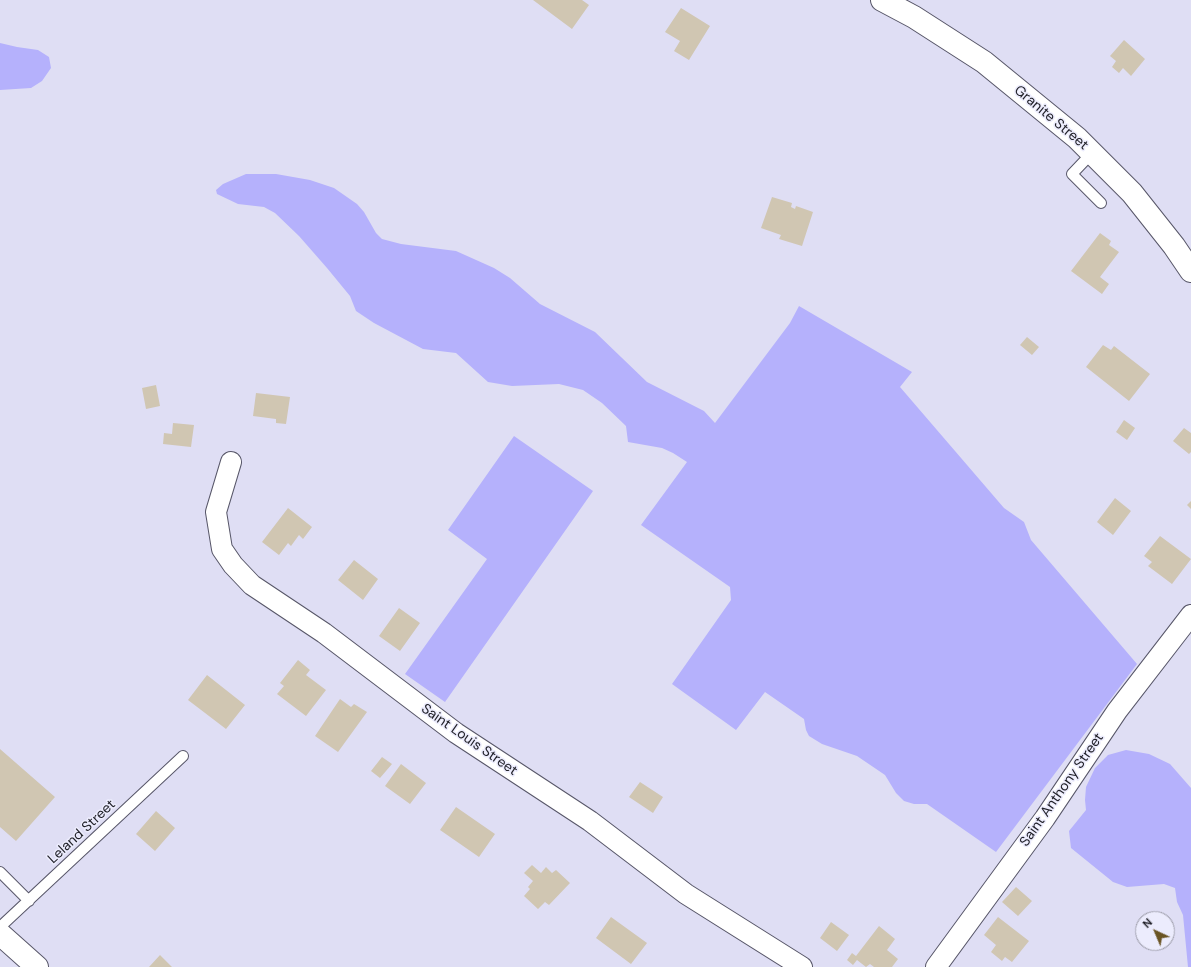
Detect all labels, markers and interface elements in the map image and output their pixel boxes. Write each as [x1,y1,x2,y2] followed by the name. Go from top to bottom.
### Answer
[1011,82,1091,154] street label: Granite Street
[418,701,520,779] street label: Saint Louis Street
[1017,730,1107,850] street label: Saint Anthony Street
[45,797,119,867] street label: Leland Street
[1135,911,1175,951] north arrow
[1140,915,1155,931] text: N

